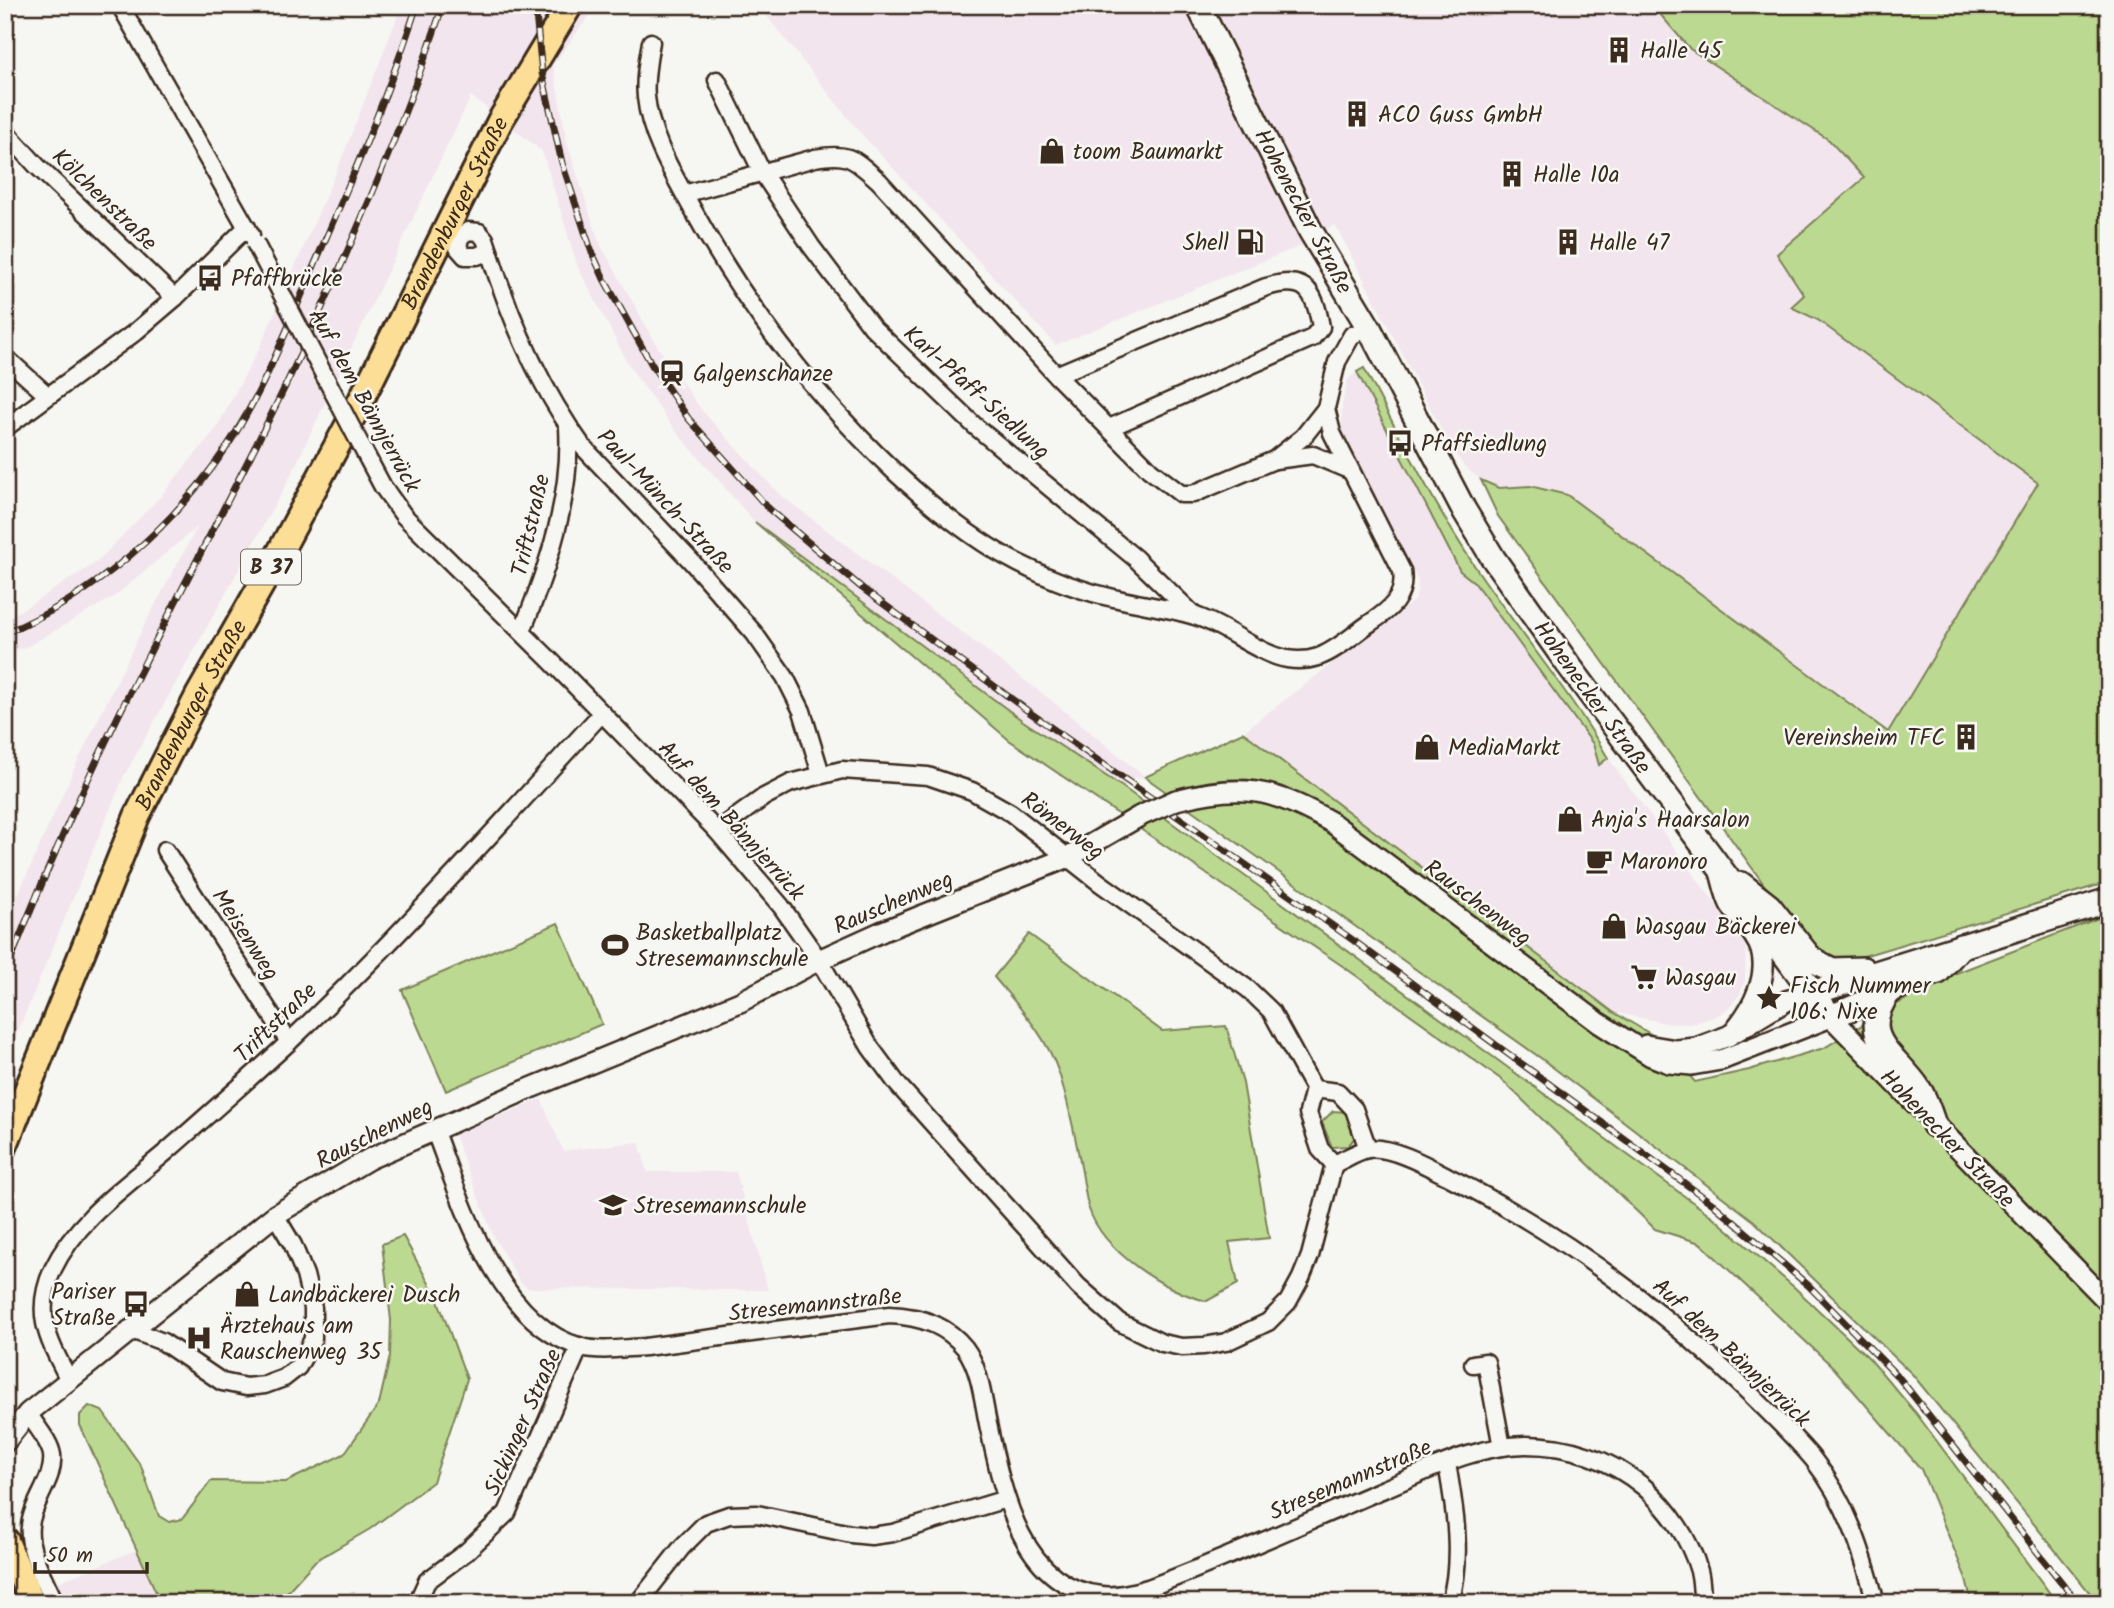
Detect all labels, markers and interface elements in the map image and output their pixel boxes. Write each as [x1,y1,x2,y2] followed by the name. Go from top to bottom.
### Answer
[1640,34,1724,70] place label: Halle 45
[1604,35,1634,65] building icon: Halle 45
[1378,98,1543,134] place label: ACO Guss GmbH
[1342,99,1372,129] building icon: ACO Guss GmbH
[393,111,519,317] street label: Brandenburger Straße
[1243,123,1361,301] street label: Hohenecker Straße
[1073,135,1224,171] place label: toom Baumarkt
[1037,136,1067,166] shop icon: toom Baumarkt
[42,140,165,261] street label: Kölchenstraße
[1533,158,1620,194] place label: Halle 10a
[1497,159,1527,189] building icon: Halle 10a
[1183,226,1229,262] place label: Shell
[1589,226,1671,262] place label: Halle 47
[1235,227,1265,257] fuel station icon: Shell
[1553,227,1583,257] building icon: Halle 47
[231,262,342,298] place label: Pfaffbrücke
[195,263,225,293] bus stop icon: Pfaffbrücke
[298,302,429,500] street label: Auf dem Bännjerrück
[894,317,1057,470] street label: Karl-Pfaff-Siedlung
[693,357,833,393] place label: Galgenschanze
[657,358,687,388] station icon: Galgenschanze
[587,421,742,584] street label: Paul-Münch-Straße
[1421,427,1547,463] place label: Pfaffsiedlung
[1385,428,1415,458] bus stop icon: Pfaffsiedlung
[503,471,561,580] street label: Triftstraße
[241,550,301,584] road number: B 37
[127,614,258,817] street label: Brandenburger Straße
[1523,614,1660,783] street label: Hohenecker Straße
[1783,721,1945,757] place label: Vereinsheim TFC
[1951,722,1981,752] building icon: Vereinsheim TFC
[1448,731,1562,767] place label: MediaMarkt
[1412,732,1442,762] shop icon: MediaMarkt
[648,733,813,910] street label: Auf dem Bännjerrück
[1012,783,1111,870] street label: Römerweg
[1591,803,1750,839] place label: Anja's Haarsalon
[1555,804,1585,834] shop icon: Anja's Haarsalon
[1620,845,1708,881] place label: Maronoro
[1584,846,1614,876] cafe icon: Maronoro
[1415,851,1538,956] street label: Rauschenweg
[828,862,959,945] street label: Rauschenweg
[201,882,288,988] street label: Meisenweg
[1635,910,1797,946] place label: Wasgau Bäckerei
[1599,911,1629,941] shop icon: Wasgau Bäckerei
[636,916,808,978] place label: Basketballplatz Stresemannschule
[600,930,630,960] sports icon: Basketballplatz Stresemannschule
[1665,961,1736,997] place label: Wasgau
[1629,962,1659,992] supermarket icon: Wasgau
[1790,969,1932,1031] place label: Fisch Nummer 106: Nixe
[227,974,326,1072] street label: Triftstraße
[1754,983,1784,1013] place icon: Fisch Nummer 106: Nixe
[1870,1061,2023,1218] street label: Hohenecker Straße
[310,1090,440,1180] street label: Rauschenweg
[634,1189,806,1225] place label: Stresemannschule
[598,1190,628,1220] school or university icon: Stresemannschule
[1643,1270,1818,1437] street label: Auf dem Bännjerrück
[51,1275,116,1337] place label: Pariser Straße
[268,1278,460,1314] place label: Landbäckerei Dusch
[232,1279,262,1309] shop icon: Landbäckerei Dusch
[727,1279,903,1333] street label: Stresemannstraße
[121,1289,151,1319] bus stop icon: Pariser Straße
[220,1309,383,1371] place label: Ärztehaus am Rauschenweg 35
[184,1323,214,1353] hospital icon: Ärztehaus am Rauschenweg 35
[475,1343,572,1502] street label: Sickinger Straße
[1264,1430,1438,1531] street label: Stresemannstraße
[35,1531,147,1575] scale bar
[46,1540,93,1573] text: 50 m

